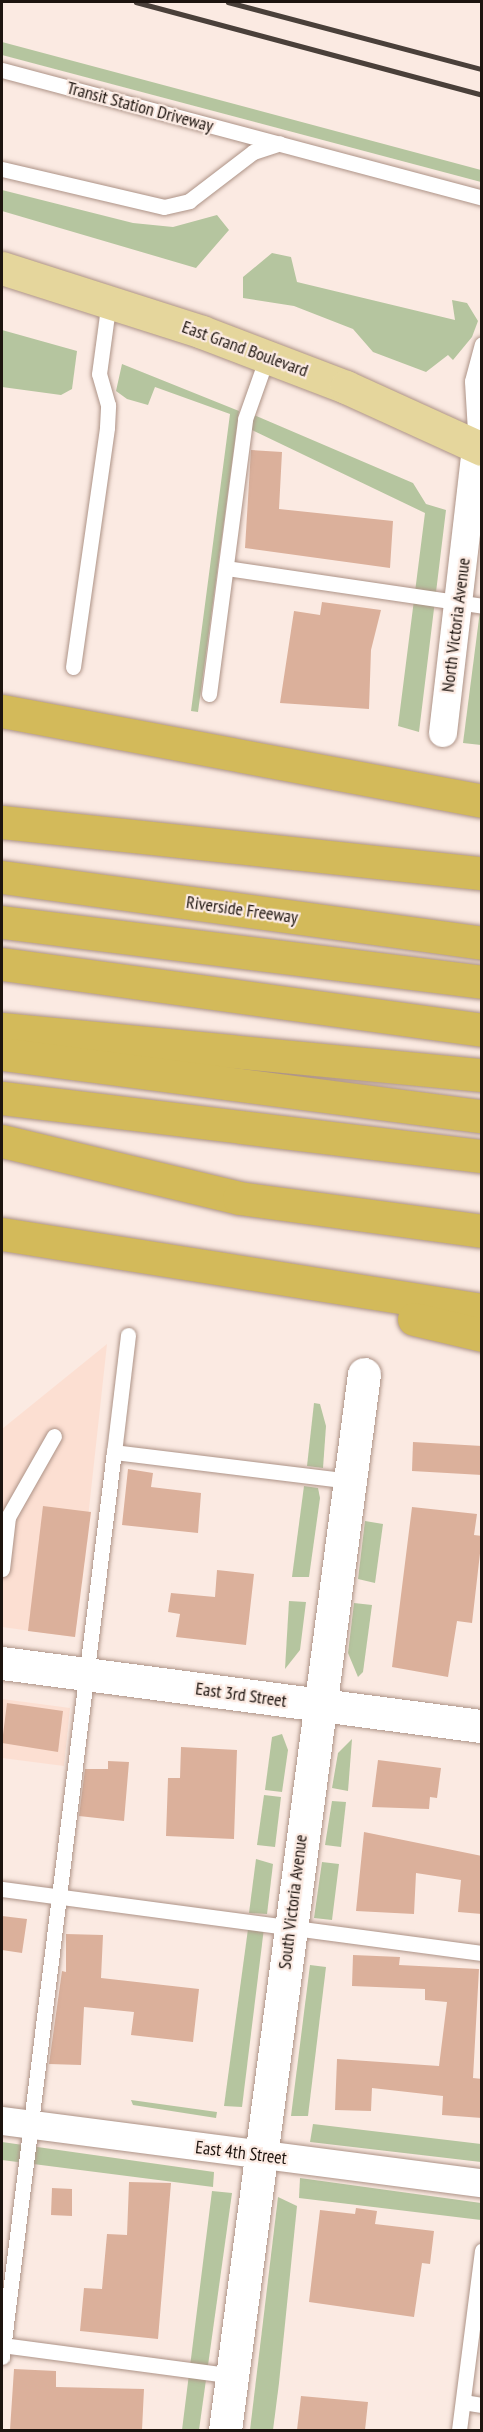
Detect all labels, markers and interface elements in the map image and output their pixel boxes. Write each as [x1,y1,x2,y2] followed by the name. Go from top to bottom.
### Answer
[64,77,216,137] street label: Transit Station Driveway
[179,316,311,382] street label: East Grand Boulevard
[437,556,475,694] street label: North Victoria Avenue
[185,891,299,929] street label: Riverside Freeway
[194,1678,288,1712] street label: East 3rd Street
[274,1833,312,1971] street label: South Victoria Avenue
[194,2137,288,2169] street label: East 4th Street

